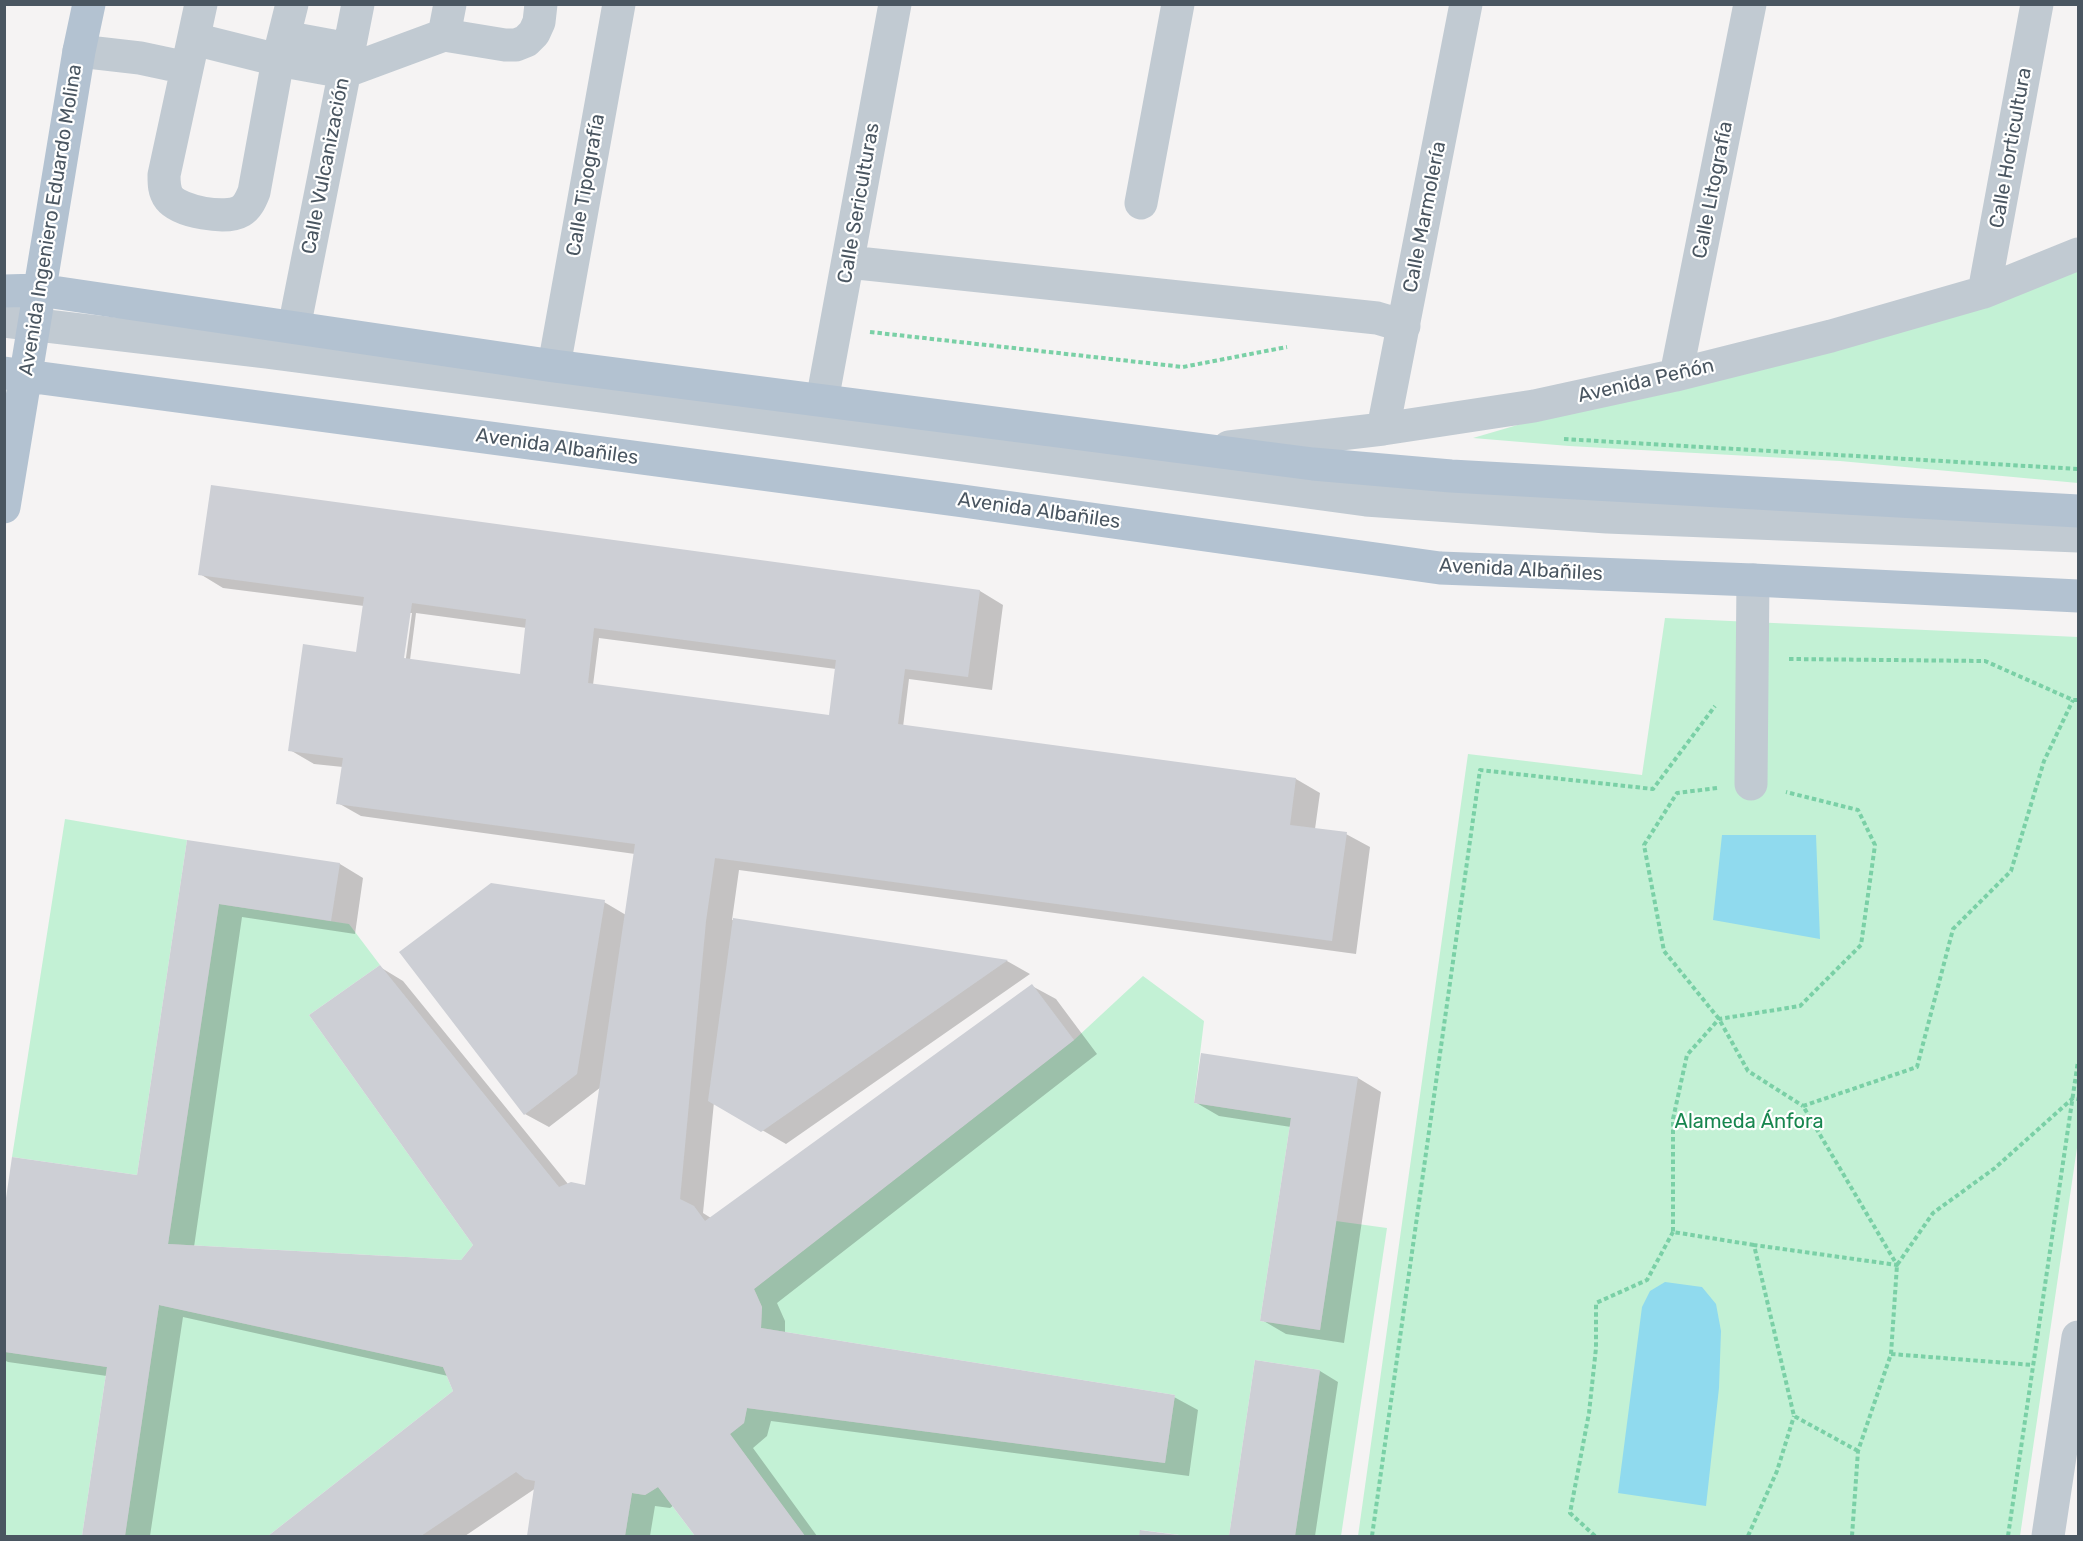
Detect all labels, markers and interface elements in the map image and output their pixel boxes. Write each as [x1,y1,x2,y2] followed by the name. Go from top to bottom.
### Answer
[15,63,87,377] street label: Avenida Ingeniero Eduardo Molina
[1985,66,2037,230] street label: Calle Horticultura
[297,76,355,256] street label: Calle Vulcanización
[562,112,610,258] street label: Calle Tipografía
[1688,119,1738,261] street label: Calle Litografía
[833,121,885,285] street label: Calle Sericulturas
[1399,139,1451,295] street label: Calle Marmolería
[1576,354,1716,408] street label: Avenida Peñón
[474,424,640,470] street label: Avenida Albañiles
[956,488,1122,534] street label: Avenida Albañiles
[1439,554,1603,586] street label: Avenida Albañiles
[1675,1110,1823,1134] park label: Alameda Ánfora

